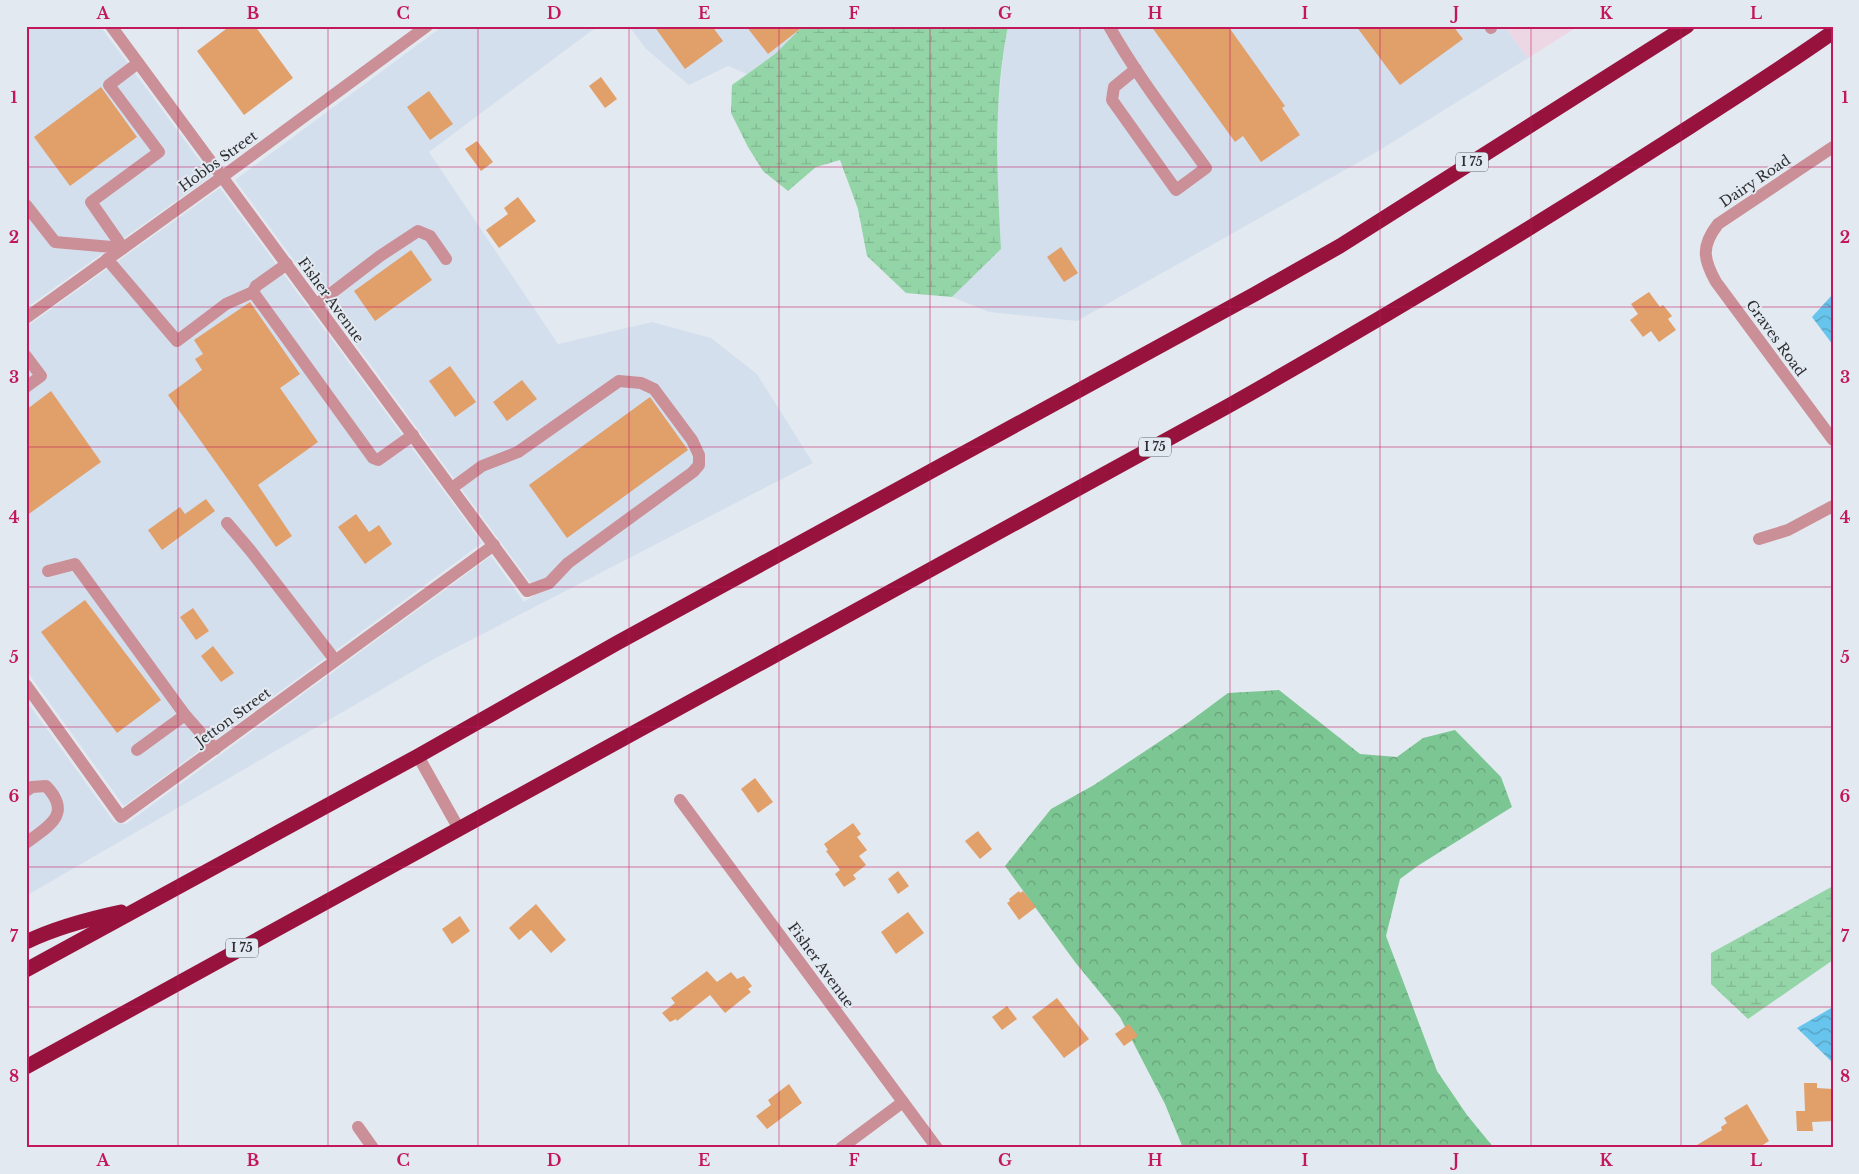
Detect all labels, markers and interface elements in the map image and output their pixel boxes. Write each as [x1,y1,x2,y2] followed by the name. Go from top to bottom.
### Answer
[96,3,111,23] text: A
[247,3,260,23] text: B
[396,3,410,23] text: C
[547,3,561,23] text: D
[698,3,710,23] text: E
[848,3,860,23] text: F
[998,3,1012,23] text: G
[1147,3,1163,23] text: H
[1302,3,1309,23] text: I
[1450,3,1459,23] text: J
[1599,3,1613,23] text: K
[1750,3,1762,23] text: L
[11,87,18,107] text: 1
[1842,87,1849,107] text: 1
[175,126,261,195] street label: Hobbs Street
[1716,151,1794,211] street label: Dairy Road
[1456,152,1488,172] road number: I 75
[9,227,19,247] text: 2
[1840,227,1850,247] text: 2
[294,254,368,346] street label: Fisher Avenue
[1742,296,1810,380] street label: Graves Road
[9,367,19,387] text: 3
[1840,367,1850,387] text: 3
[1139,438,1171,457] road number: I 75
[9,507,19,527] text: 4
[1840,507,1850,527] text: 4
[9,647,19,667] text: 5
[1840,647,1850,667] text: 5
[190,683,275,752] street label: Jetton Street
[9,786,20,806] text: 6
[1840,786,1851,806] text: 6
[784,919,858,1011] street label: Fisher Avenue
[10,926,19,946] text: 7
[1841,926,1850,946] text: 7
[226,938,258,958] road number: I 75
[9,1066,19,1086] text: 8
[1840,1066,1850,1086] text: 8
[96,1150,111,1170] text: A
[247,1150,260,1170] text: B
[396,1150,410,1170] text: C
[547,1150,561,1170] text: D
[698,1150,710,1170] text: E
[848,1150,860,1170] text: F
[998,1150,1012,1170] text: G
[1147,1150,1163,1170] text: H
[1302,1150,1309,1170] text: I
[1450,1150,1459,1170] text: J
[1599,1150,1613,1170] text: K
[1750,1150,1762,1170] text: L

